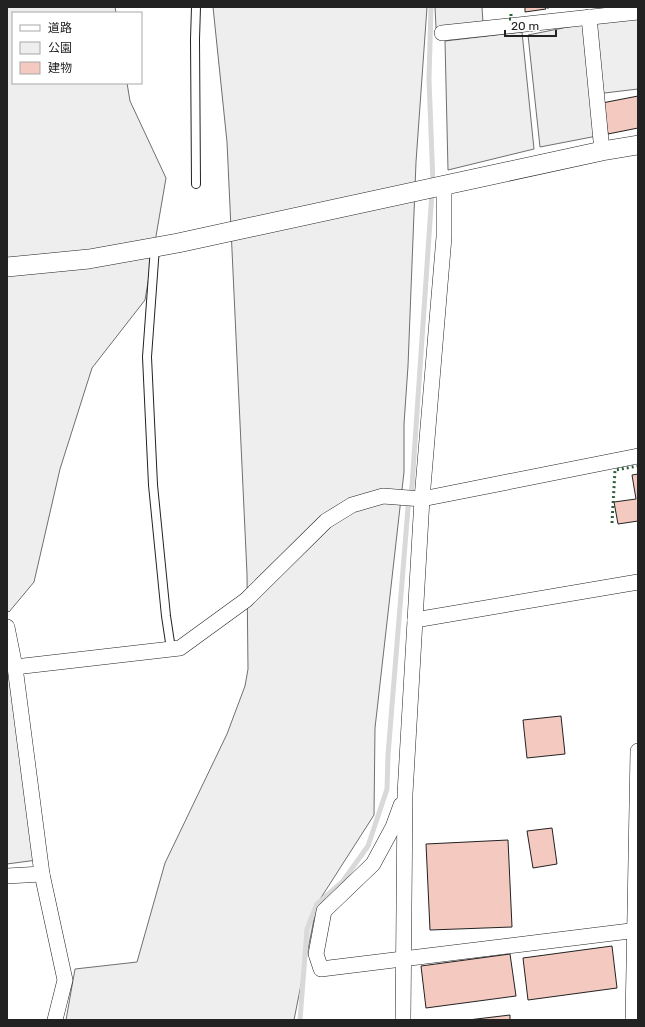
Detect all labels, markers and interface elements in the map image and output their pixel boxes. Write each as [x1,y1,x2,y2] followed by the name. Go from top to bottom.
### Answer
[12,12,142,84] legend
[505,12,556,38] scale bar
[511,19,539,33] text: 20 m
[48,21,72,35] text: 道路
[48,41,72,55] text: 公園
[48,61,72,75] text: 建物

